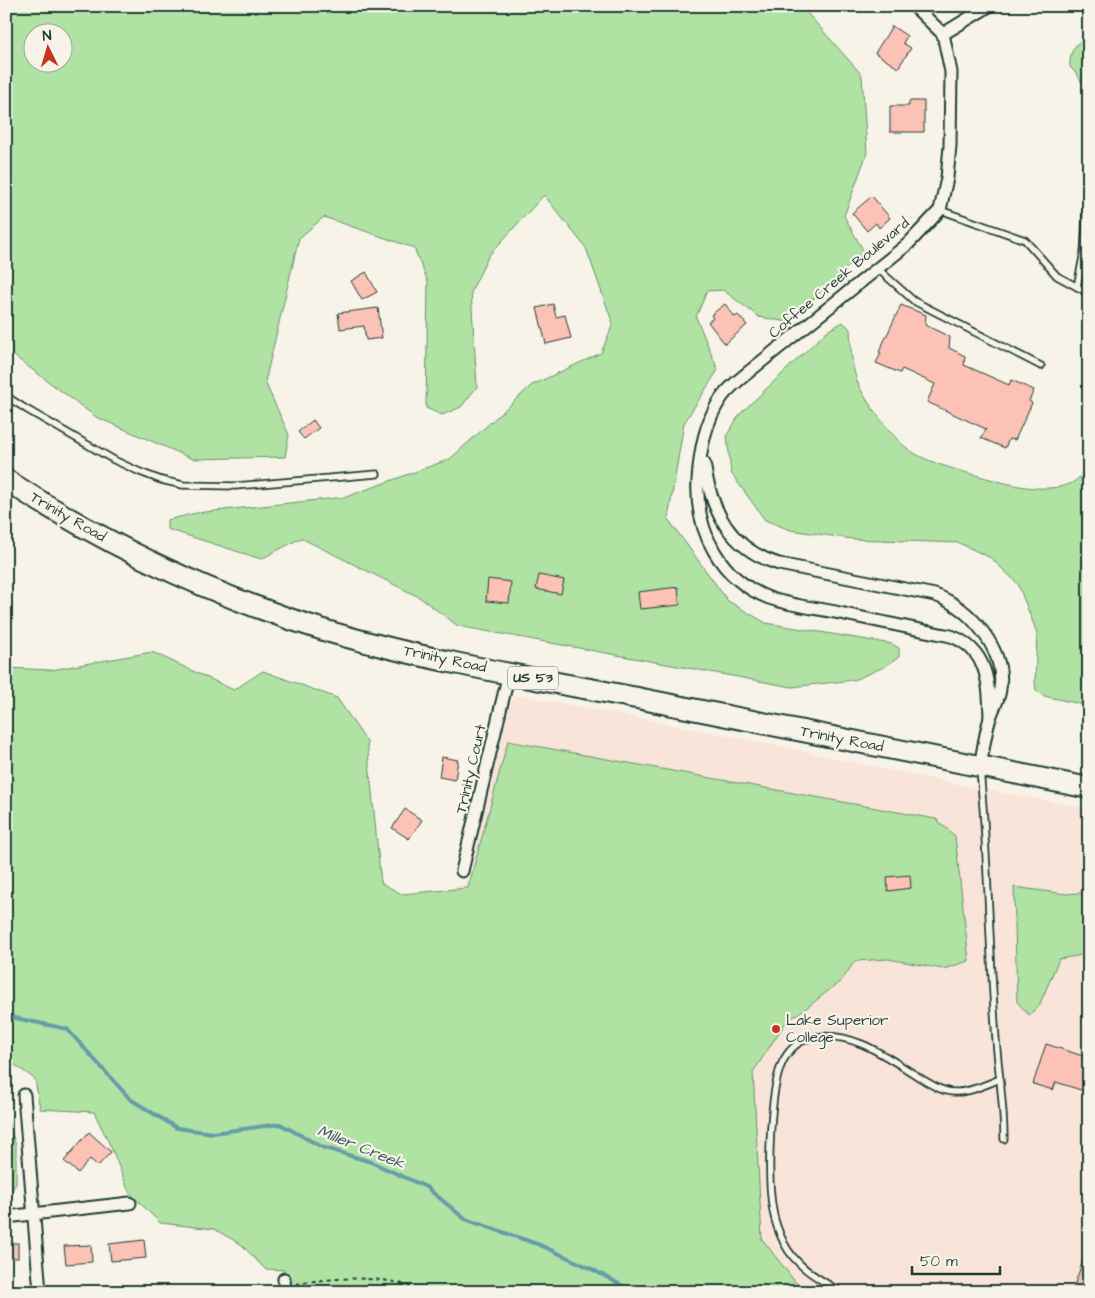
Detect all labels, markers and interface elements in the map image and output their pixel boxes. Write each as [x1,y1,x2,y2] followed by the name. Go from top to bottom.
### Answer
[22,22,72,72] north arrow
[42,26,52,46] text: N
[764,213,914,343] street label: Coffee Creek Boulevard
[26,487,110,548] street label: Trinity Road
[401,640,489,679] street label: Trinity Road
[508,666,558,690] road number: US 53
[798,721,886,758] street label: Trinity Road
[451,722,492,816] street label: Trinity Court
[786,1010,888,1049] place label: Lake Superior College
[770,1023,782,1035] marker: Lake Superior College
[314,1120,409,1175] water label: Miller Creek
[912,1243,1000,1275] scale bar
[920,1251,958,1272] text: 50 m

